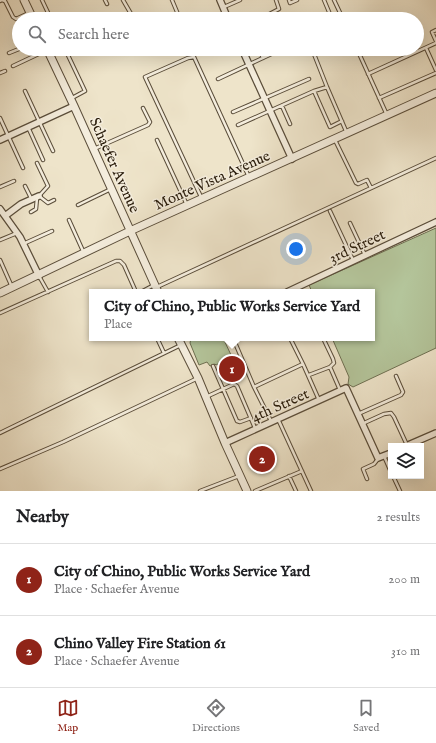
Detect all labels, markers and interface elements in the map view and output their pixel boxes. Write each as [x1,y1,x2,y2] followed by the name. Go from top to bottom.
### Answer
[12,12,424,56] search box
[26,23,48,45] icon: search
[58,25,129,44] text: Search here
[85,115,144,216] street label: Schaefer Avenue
[151,146,273,215] street label: Monte Vista Avenue
[326,225,388,268] street label: 3rd Street
[286,239,306,259] your location
[89,289,375,341] popup
[104,297,360,316] text: City of Chino, Public Works Service Yard
[104,316,132,333] text: Place
[219,354,245,384] pin: 1
[248,384,312,427] street label: 4th Street
[388,443,424,479] map controls
[388,443,424,479] button: layers
[249,444,275,474] pin: 2
[16,507,69,528] text: Nearby
[376,509,420,526] text: 2 results
[54,562,310,581] text: City of Chino, Public Works Service Yard
[27,571,31,588] text: 1
[388,571,420,588] text: 200 m
[54,581,180,598] text: Place · Schaefer Avenue
[54,634,226,653] text: Chino Valley Fire Station 61
[26,643,32,660] text: 2
[391,643,420,660] text: 310 m
[54,653,180,670] text: Place · Schaefer Avenue
[57,697,79,735] tab: Map
[192,697,240,735] tab: Directions
[353,697,379,735] tab: Saved

